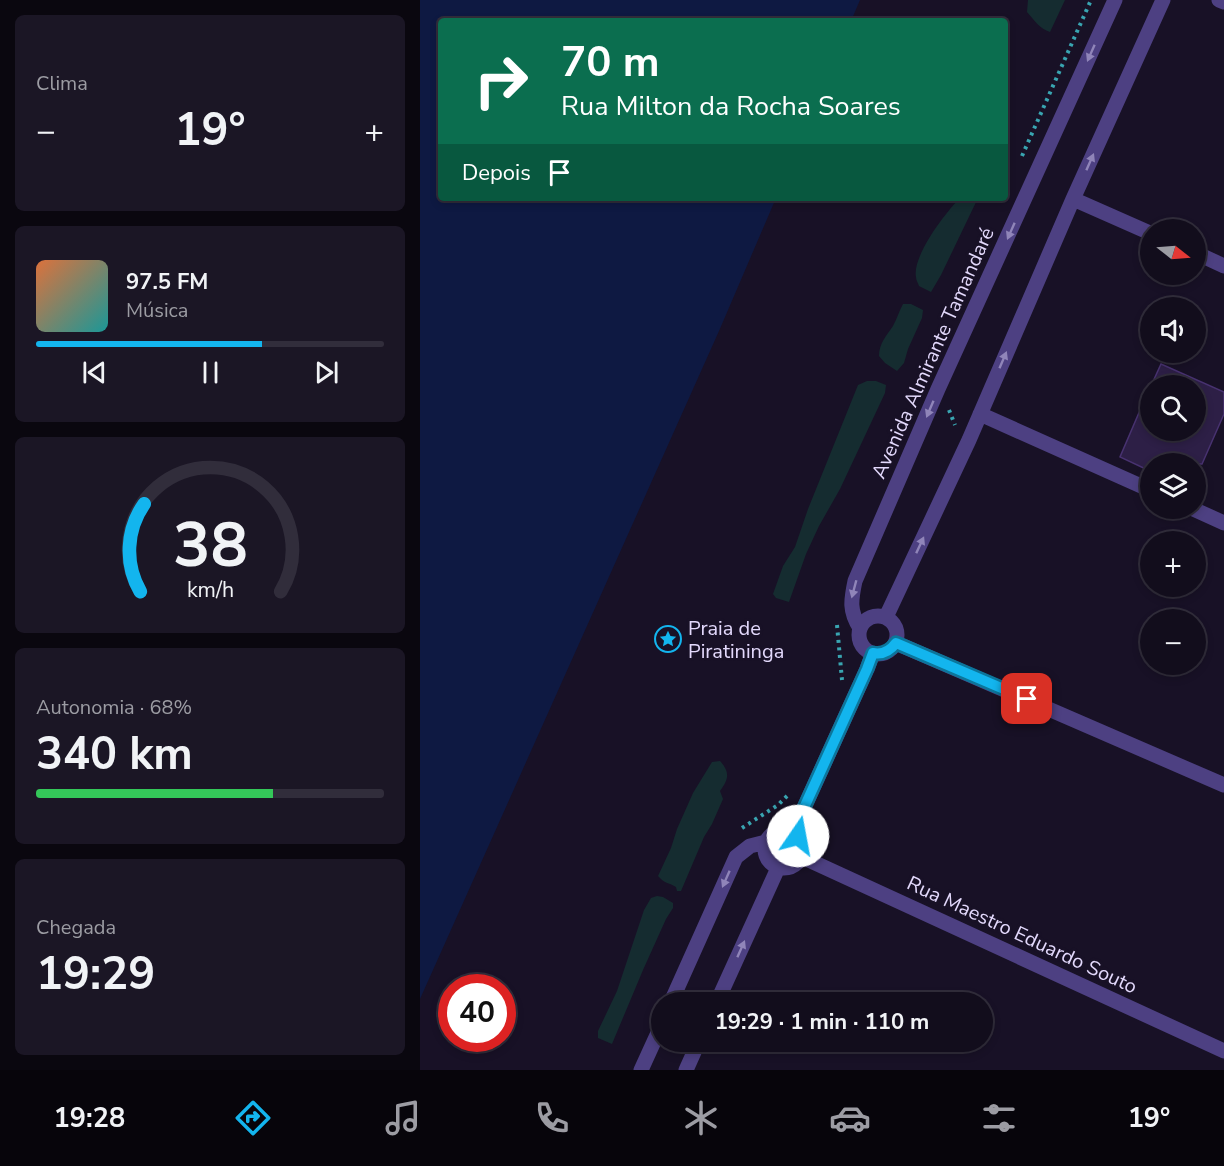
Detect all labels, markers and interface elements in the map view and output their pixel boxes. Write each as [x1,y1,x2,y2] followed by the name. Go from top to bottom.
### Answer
[561,34,660,91] text: 70 m
[462,42,540,120] icon: right
[1086,45,1096,63] one-way arrow
[36,70,88,97] text: Clima
[561,88,901,125] text: Rua Milton da Rocha Soares
[174,100,246,161] text: 19°
[36,109,56,154] text: −
[364,109,384,154] text: +
[1085,153,1095,171] one-way arrow
[543,156,576,189] icon: arrive
[462,158,531,188] text: Depois
[1140,219,1206,285] north arrow
[1140,219,1206,675] map controls
[1006,222,1015,239] one-way arrow
[865,223,1001,483] street label: Avenida Almirante Tamandaré
[126,267,208,297] text: 97.5 FM
[126,297,188,324] text: Música
[1140,297,1206,363] button: sound
[999,352,1008,369] one-way arrow
[78,356,111,389] icon: previous
[194,356,227,389] icon: pause
[310,356,343,389] icon: next
[1140,375,1206,441] button: search
[925,401,935,419] one-way arrow
[1140,453,1206,519] button: layers
[173,503,247,588] text: 38
[1140,531,1206,597] button: +
[915,536,924,553] one-way arrow
[186,575,234,605] text: km/h
[849,580,858,598] one-way arrow
[1140,609,1206,675] button: −
[688,615,784,665] place label: Praia de Piratininga
[653,624,683,654] place icon: Praia de Piratininga
[1001,673,1052,724] pin
[1010,682,1043,715] icon: arrive
[36,694,192,721] text: Autonomia · 68%
[36,724,193,785] text: 340 km
[766,804,830,868] position arrow
[721,870,731,888] one-way arrow
[902,870,1142,1000] street label: Rua Maestro Eduardo Souto
[36,914,116,941] text: Chegada
[736,939,746,957] one-way arrow
[36,944,155,1005] text: 19:29
[438,974,516,1052] speed limit sign: 40
[715,1007,929,1037] text: 19:29 · 1 min · 110 m
[232,1097,274,1139] icon: directions
[382,1097,424,1139] icon: music
[531,1097,573,1139] icon: phone
[680,1097,722,1139] icon: climate
[829,1097,871,1139] icon: car
[978,1097,1020,1139] icon: filters
[54,1100,125,1137] text: 19:28
[1128,1100,1170,1137] text: 19°

